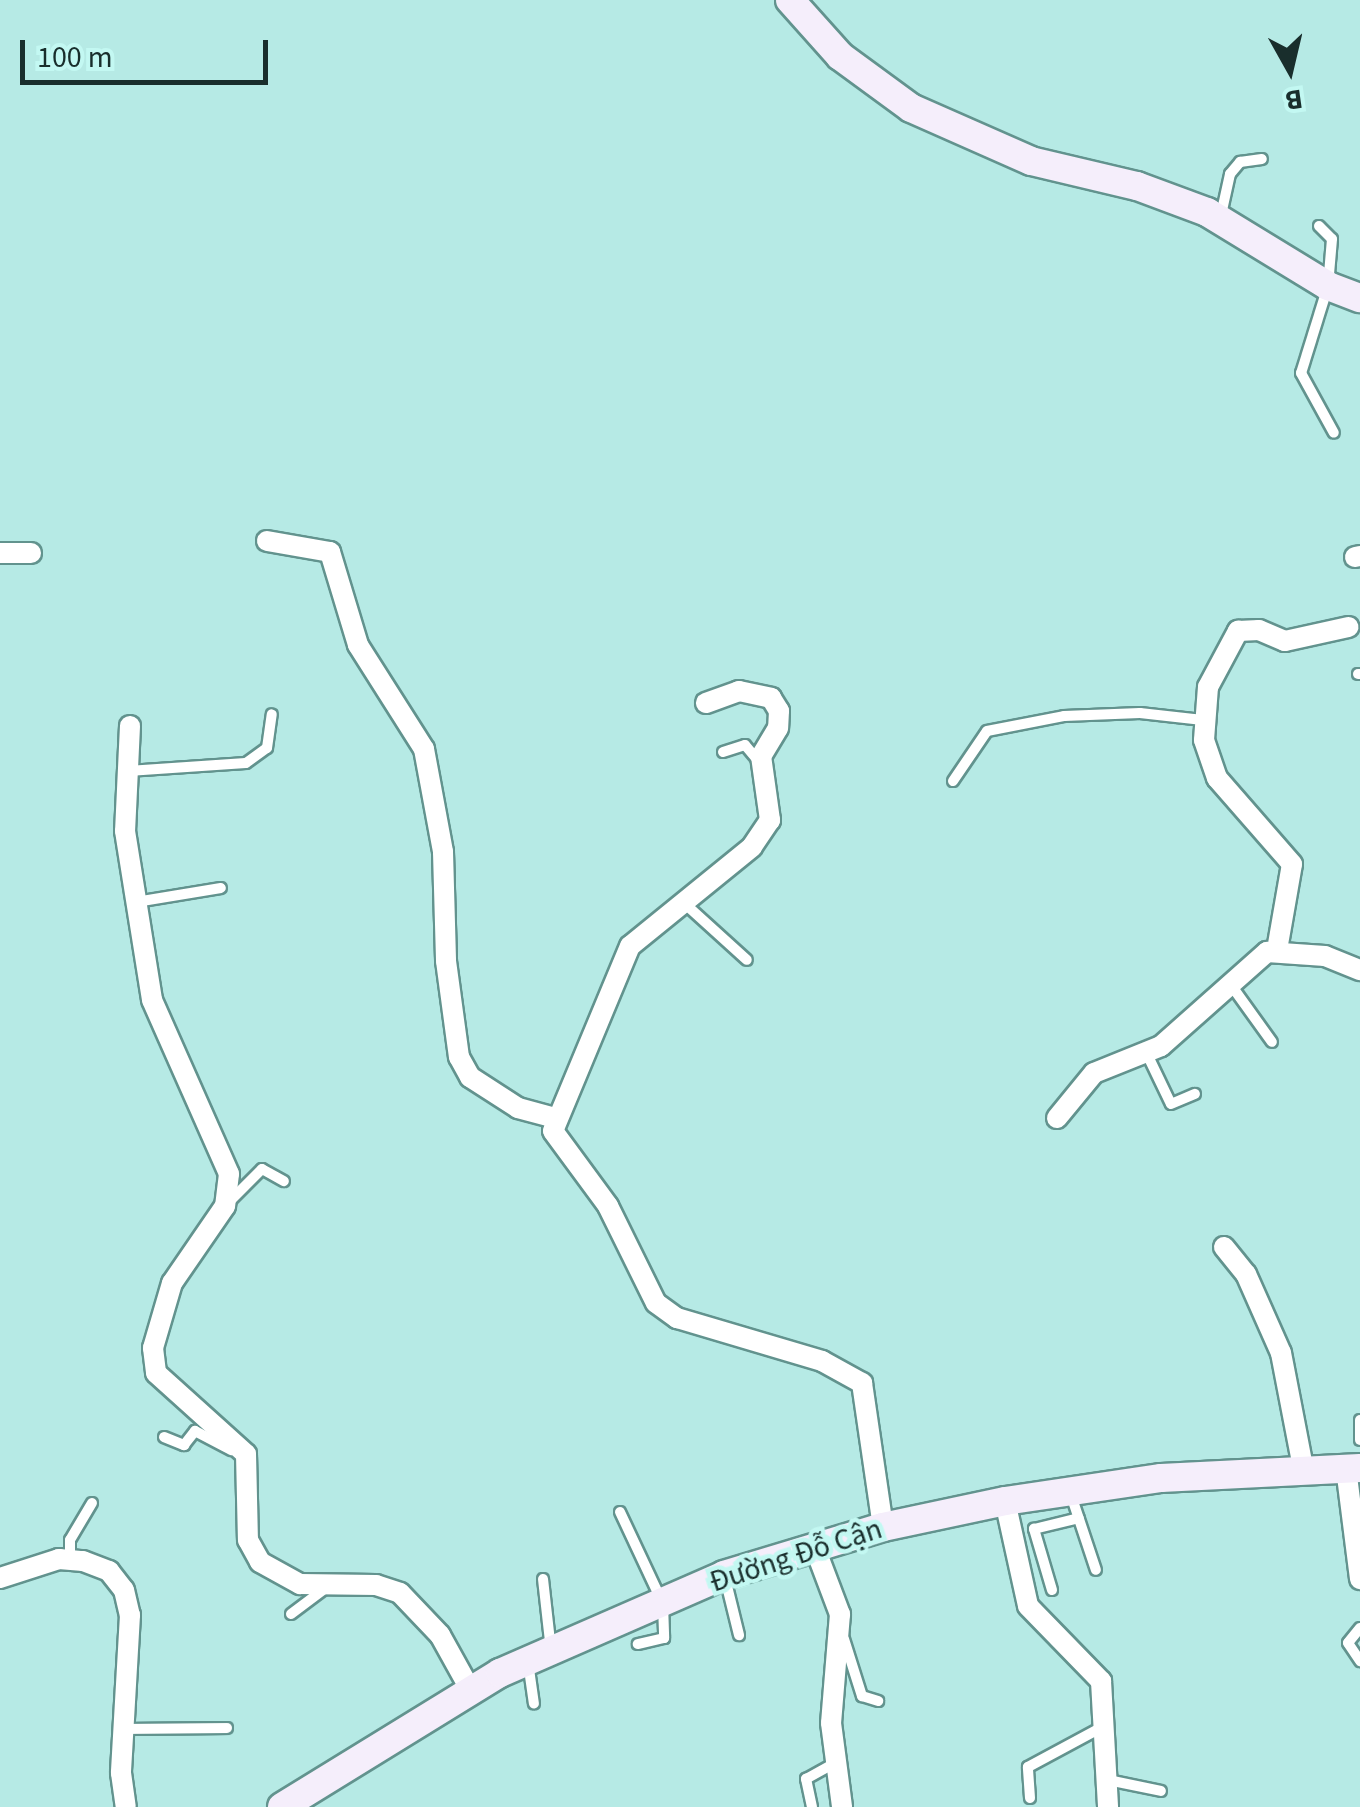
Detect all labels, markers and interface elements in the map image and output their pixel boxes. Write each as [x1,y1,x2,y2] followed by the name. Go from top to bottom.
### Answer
[25,20,272,82] scale bar
[1240,20,1340,120] north arrow
[37,36,113,79] text: 100 m
[1283,79,1305,121] text: B
[705,1511,887,1601] street label: Đường Đỗ Cận

